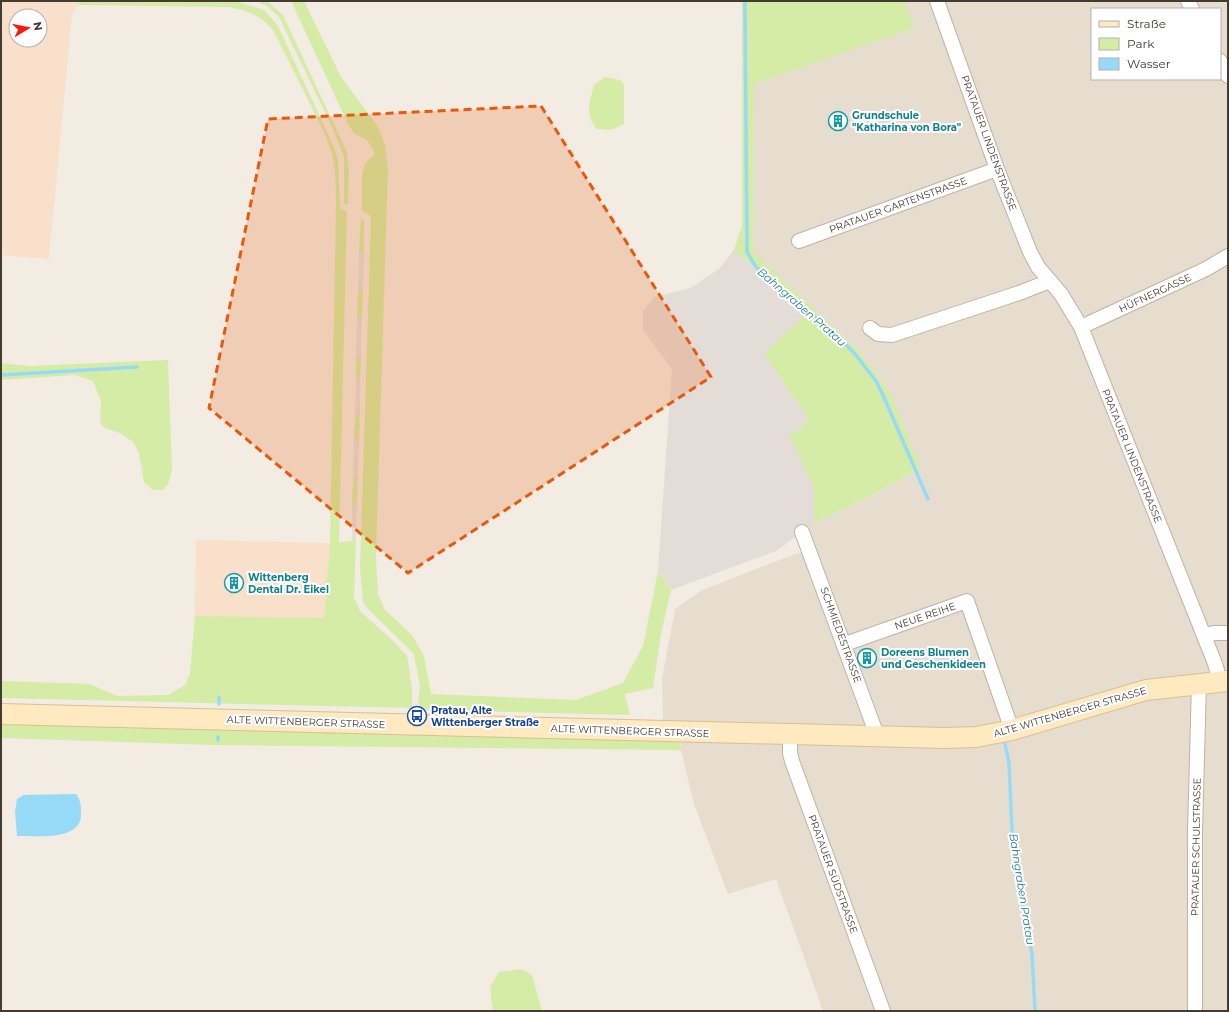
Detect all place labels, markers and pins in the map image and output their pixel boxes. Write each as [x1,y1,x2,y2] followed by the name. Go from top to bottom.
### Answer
[852,109,961,134] place label: Grundschule "Katharina von Bora"
[827,110,849,132] building icon: Grundschule "Katharina von Bora"
[248,571,329,596] place label: Wittenberg Dental Dr. Eikel
[223,572,245,594] building icon: Wittenberg Dental Dr. Eikel
[881,646,986,671] place label: Doreens Blumen und Geschenkideen
[856,647,878,669] building icon: Doreens Blumen und Geschenkideen
[431,704,539,729] place label: Pratau, Alte Wittenberger Straße
[406,705,428,727] bus stop icon: Pratau, Alte Wittenberger Straße

